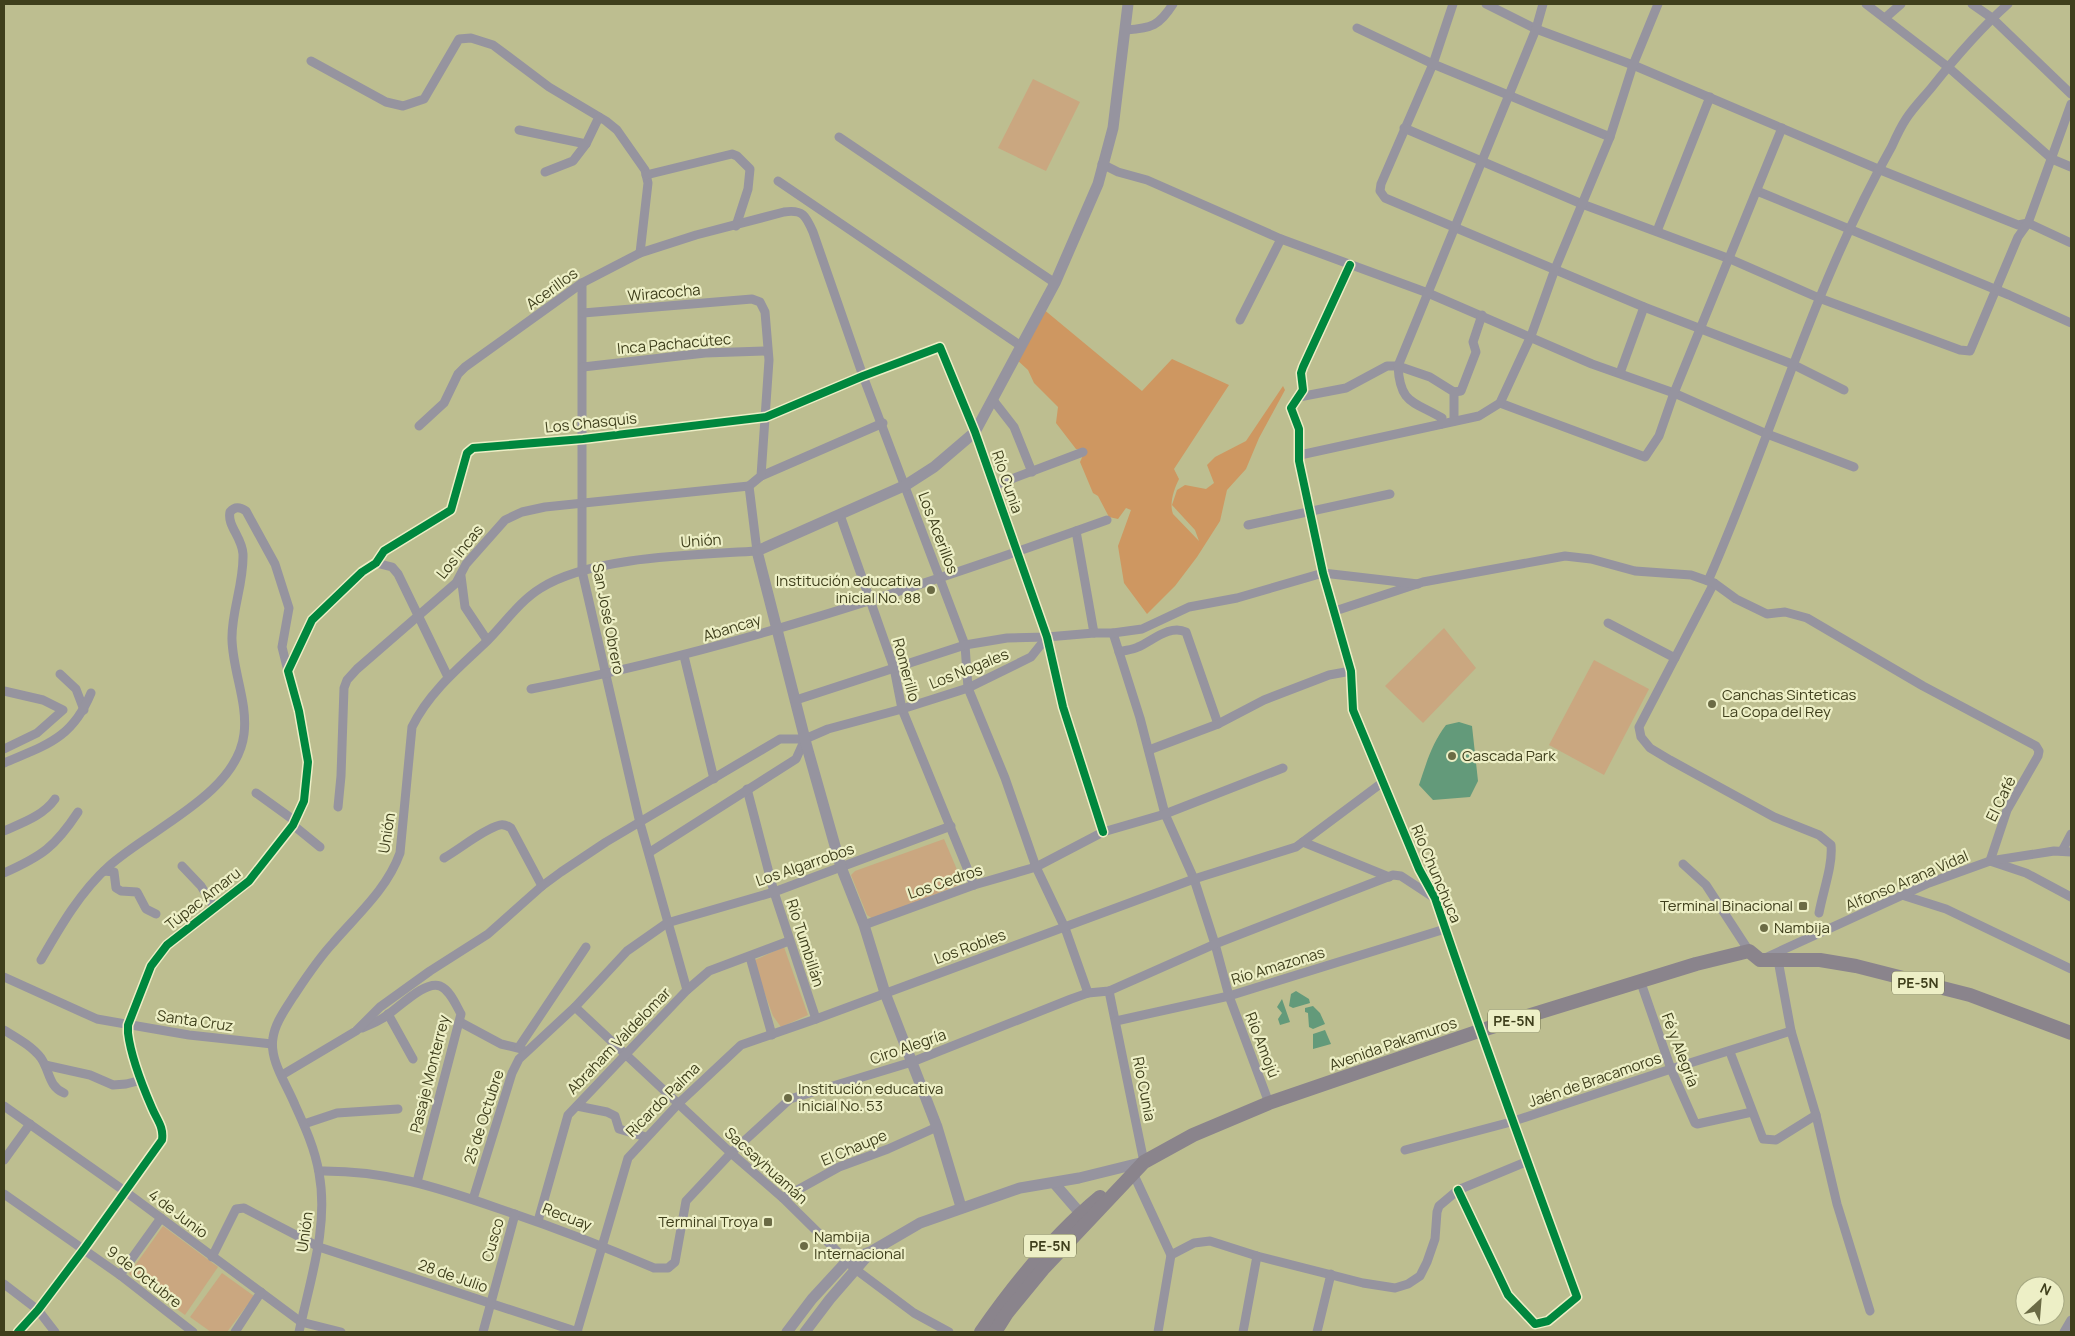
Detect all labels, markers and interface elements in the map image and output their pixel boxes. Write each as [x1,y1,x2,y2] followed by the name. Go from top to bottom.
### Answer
[522,263,582,314] street label: Acerillos
[627,279,701,306] street label: Wiracocha
[616,328,732,359] street label: Inca Pachacútec
[544,407,638,438] street label: Los Chasquis
[987,448,1028,516] street label: Río Cunia
[913,489,964,577] street label: Los Acerillos
[431,520,488,583] street label: Los Incas
[680,529,722,552] street label: Unión
[587,562,630,676] street label: San José Obrero
[776,570,921,608] place label: Institución educativa inicial No. 88
[925,584,937,596] marker: Institución educativa inicial No. 88
[700,609,764,646] street label: Abancay
[888,636,925,704] street label: Romerillo
[926,643,1012,694] street label: Los Nogales
[1722,684,1857,722] place label: Canchas Sinteticas La Copa del Rey
[1706,698,1718,710] marker: Canchas Sinteticas La Copa del Rey
[1462,745,1556,766] place label: Cascada Park
[1446,750,1458,762] marker: Cascada Park
[1981,772,2021,825] street label: El Café
[373,811,400,855] street label: Unión
[1406,821,1467,926] street label: Río Chunchuca
[753,838,857,891] street label: Los Algarrobos
[1842,845,1972,916] street label: Alfonso Arana Vidal
[905,859,985,904] street label: Los Cedros
[161,862,245,935] street label: Túpac Amaru
[1660,895,1793,916] place label: Terminal Binacional
[781,896,830,990] street label: Río Tumbillán
[1797,900,1809,912] marker: Terminal Binacional
[1774,917,1830,938] place label: Nambija
[1758,922,1770,934] marker: Nambija
[931,924,1009,969] street label: Los Robles
[1229,941,1327,990] street label: Río Amazonas
[1892,971,1944,994] road number: PE-5N
[562,982,676,1099] street label: Abraham Valdelomar
[156,1005,235,1036] street label: Santa Cruz
[1240,1009,1285,1081] street label: Río Amojú
[1488,1009,1540,1032] road number: PE-5N
[1657,1010,1704,1090] street label: Fé y Alegría
[1326,1012,1460,1075] street label: Avenida Pakamuros
[405,1013,454,1135] street label: Pasaje Monterrey
[867,1024,949,1069] street label: Ciro Alegría
[1526,1047,1664,1112] street label: Jaén de Bracamoros
[1128,1055,1161,1123] street label: Río Cunia
[621,1058,704,1141] street label: Ricardo Palma
[458,1067,509,1167] street label: 25 de Octubre
[798,1078,943,1116] place label: Institución educativa inicial No. 53
[782,1092,794,1104] marker: Institución educativa inicial No. 53
[720,1122,813,1209] street label: Sacsayhuamán
[818,1124,890,1171] street label: El Chaupe
[144,1184,213,1243] street label: 4 de Junio
[540,1198,595,1236] street label: Recuay
[291,1210,318,1254] street label: Unión
[658,1211,758,1232] place label: Terminal Troya
[476,1215,509,1264] street label: Cusco
[762,1216,774,1228] marker: Terminal Troya
[814,1226,905,1264] place label: Nambija Internacional
[1024,1234,1076,1258] road number: PE-5N
[798,1240,810,1252] marker: Nambija Internacional
[102,1241,186,1313] street label: 9 de Octubre
[415,1254,491,1297] street label: 28 de Julio
[2015,1276,2065,1326] north arrow
[2037,1278,2055,1300] text: N

